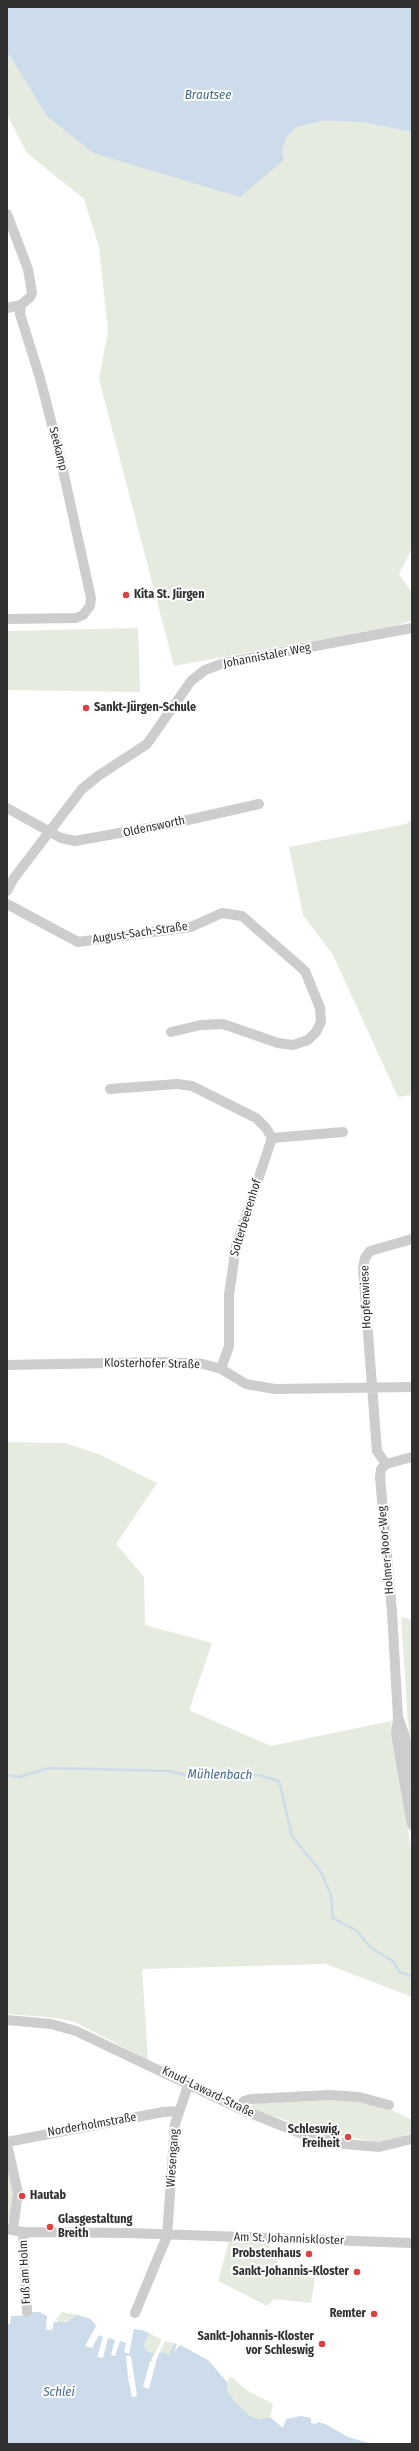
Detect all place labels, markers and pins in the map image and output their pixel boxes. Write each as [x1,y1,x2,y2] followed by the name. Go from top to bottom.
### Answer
[134,588,204,602] place label: Kita St. Jürgen
[121,590,131,600] marker: Kita St. Jürgen
[94,701,196,715] place label: Sankt-Jürgen-Schule
[81,703,91,713] marker: Sankt-Jürgen-Schule
[288,2123,340,2151] place label: Schleswig, Freiheit
[343,2132,353,2142] marker: Schleswig, Freiheit
[30,2189,66,2203] place label: Hautab
[17,2191,27,2201] marker: Hautab
[58,2213,132,2241] place label: Glasgestaltung Breith
[45,2222,55,2232] marker: Glasgestaltung Breith
[232,2247,301,2261] place label: Probstenhaus
[304,2249,314,2259] marker: Probstenhaus
[233,2265,349,2279] place label: Sankt-Johannis-Kloster
[352,2267,362,2277] marker: Sankt-Johannis-Kloster
[330,2307,366,2321] place label: Remter
[369,2309,379,2319] marker: Remter
[198,2330,314,2358] place label: Sankt-Johannis-Kloster vor Schleswig
[317,2339,327,2349] marker: Sankt-Johannis-Kloster vor Schleswig

